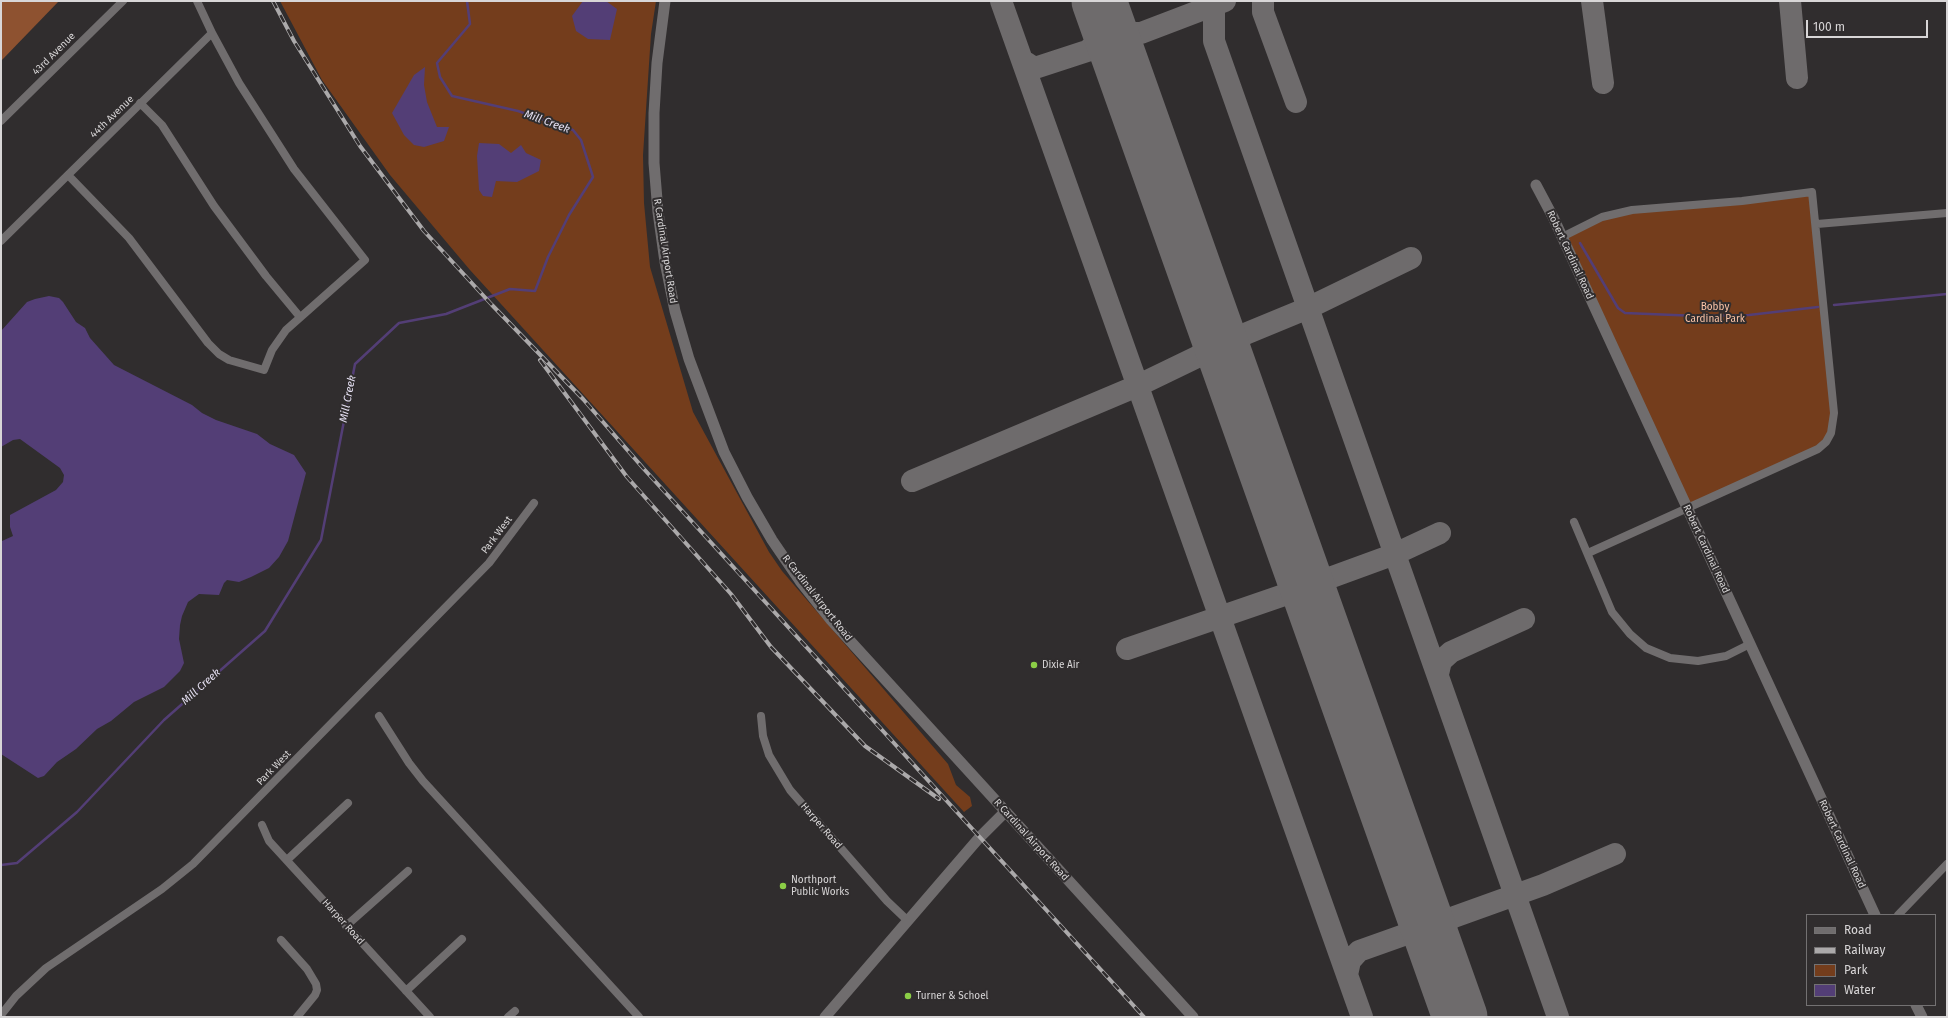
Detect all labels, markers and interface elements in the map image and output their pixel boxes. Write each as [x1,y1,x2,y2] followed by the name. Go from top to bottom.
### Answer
[1808,12,1930,38] scale bar
[1813,20,1845,34] text: 100 m
[30,30,78,78] street label: 43rd Avenue
[88,93,136,141] street label: 44th Avenue
[522,108,572,136] water label: Mill Creek
[651,198,679,304] street label: R Cardinal Airport Road
[1544,209,1596,301] street label: Robert Cardinal Road
[1685,301,1745,324] park label: Bobby Cardinal Park
[337,374,359,424] water label: Mill Creek
[1680,503,1732,595] street label: Robert Cardinal Road
[479,514,515,556] street label: Park West
[780,552,854,644] street label: R Cardinal Airport Road
[1042,659,1079,671] place label: Dixie Air
[1029,660,1039,670] marker: Dixie Air
[179,666,223,708] water label: Mill Creek
[254,748,294,788] street label: Park West
[991,797,1071,883] street label: R Cardinal Airport Road
[1816,798,1868,890] street label: Robert Cardinal Road
[798,801,844,851] street label: Harper Road
[791,874,849,898] place label: Northport Public Works
[778,881,788,891] marker: Northport Public Works
[319,897,367,947] street label: Harper Road
[1806,914,1936,1006] legend
[1844,923,1872,937] text: Road
[1844,943,1885,957] text: Railway
[1844,963,1868,977] text: Park
[1844,983,1875,997] text: Water
[916,990,989,1002] place label: Turner & Schoel
[903,991,913,1001] marker: Turner & Schoel

